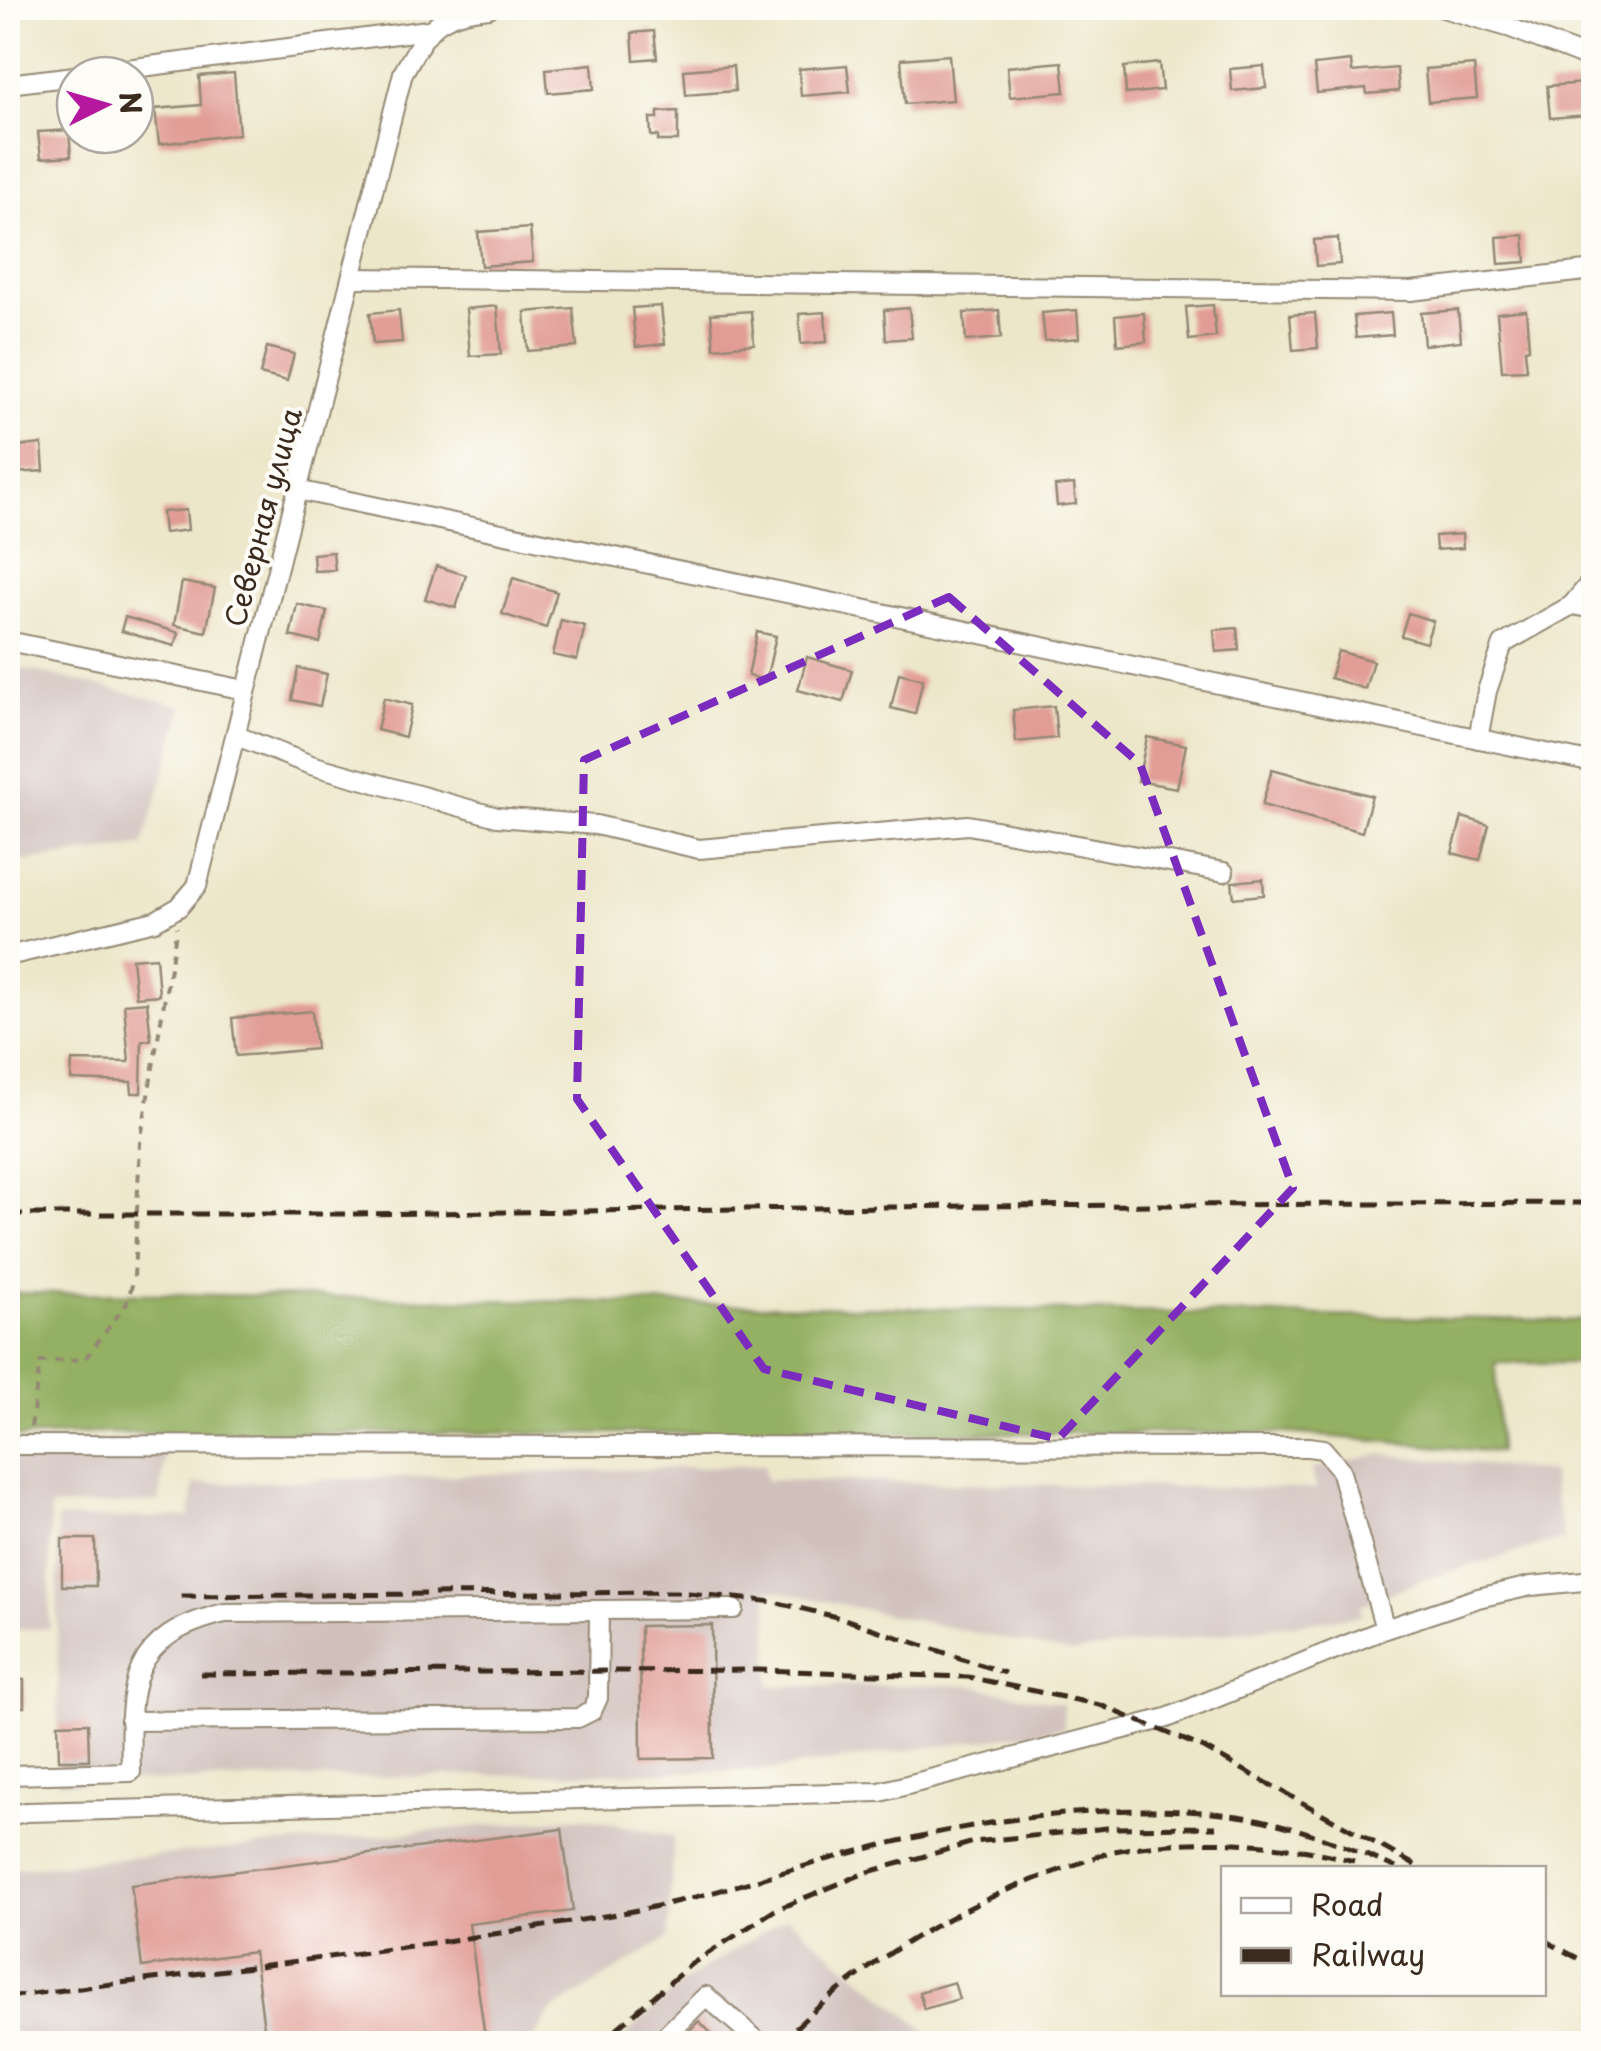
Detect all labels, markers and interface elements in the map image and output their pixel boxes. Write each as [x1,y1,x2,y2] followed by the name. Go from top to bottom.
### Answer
[55,55,155,155] north arrow
[109,90,154,116] text: N
[212,402,312,631] street label: Северная улица
[1221,1866,1546,1996] legend
[1311,1881,1384,1926] text: Road
[1311,1931,1425,1976] text: Railway

